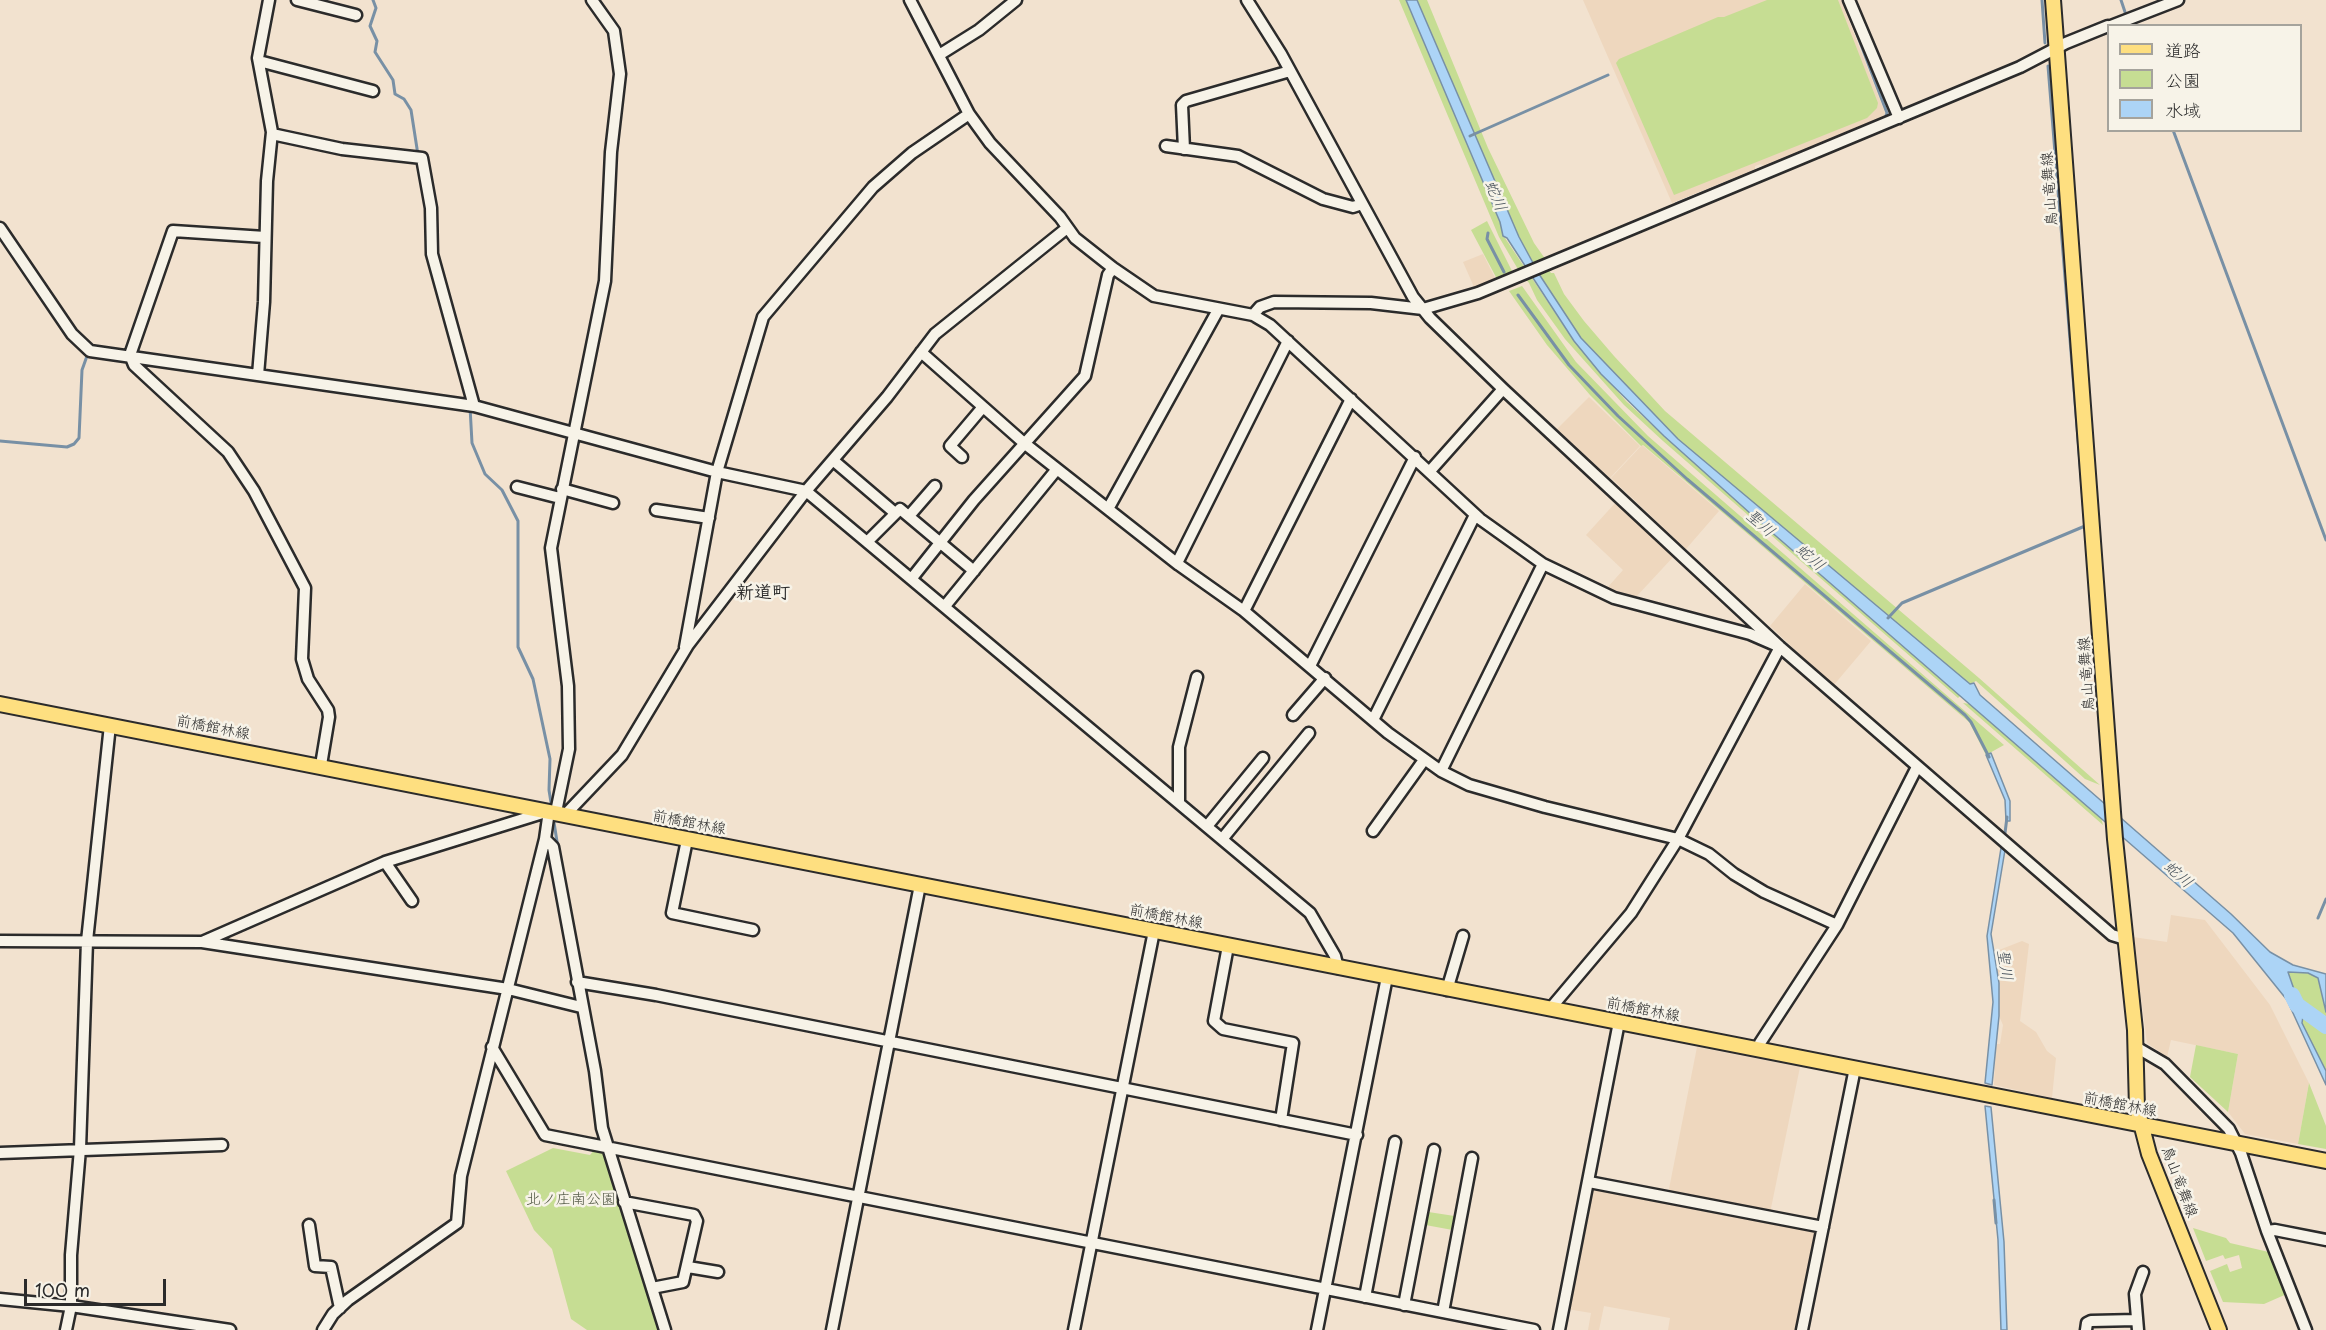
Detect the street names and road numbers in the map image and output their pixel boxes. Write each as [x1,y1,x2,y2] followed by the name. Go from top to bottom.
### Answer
[2038,151,2062,227] street label: 鳥山竜舞線
[2075,636,2099,712] street label: 鳥山竜舞線
[174,712,252,744] street label: 前橋館林線
[650,807,728,839] street label: 前橋館林線
[1127,901,1205,933] street label: 前橋館林線
[1604,994,1682,1026] street label: 前橋館林線
[2081,1089,2159,1121] street label: 前橋館林線
[2157,1144,2201,1220] street label: 鳥山竜舞線

